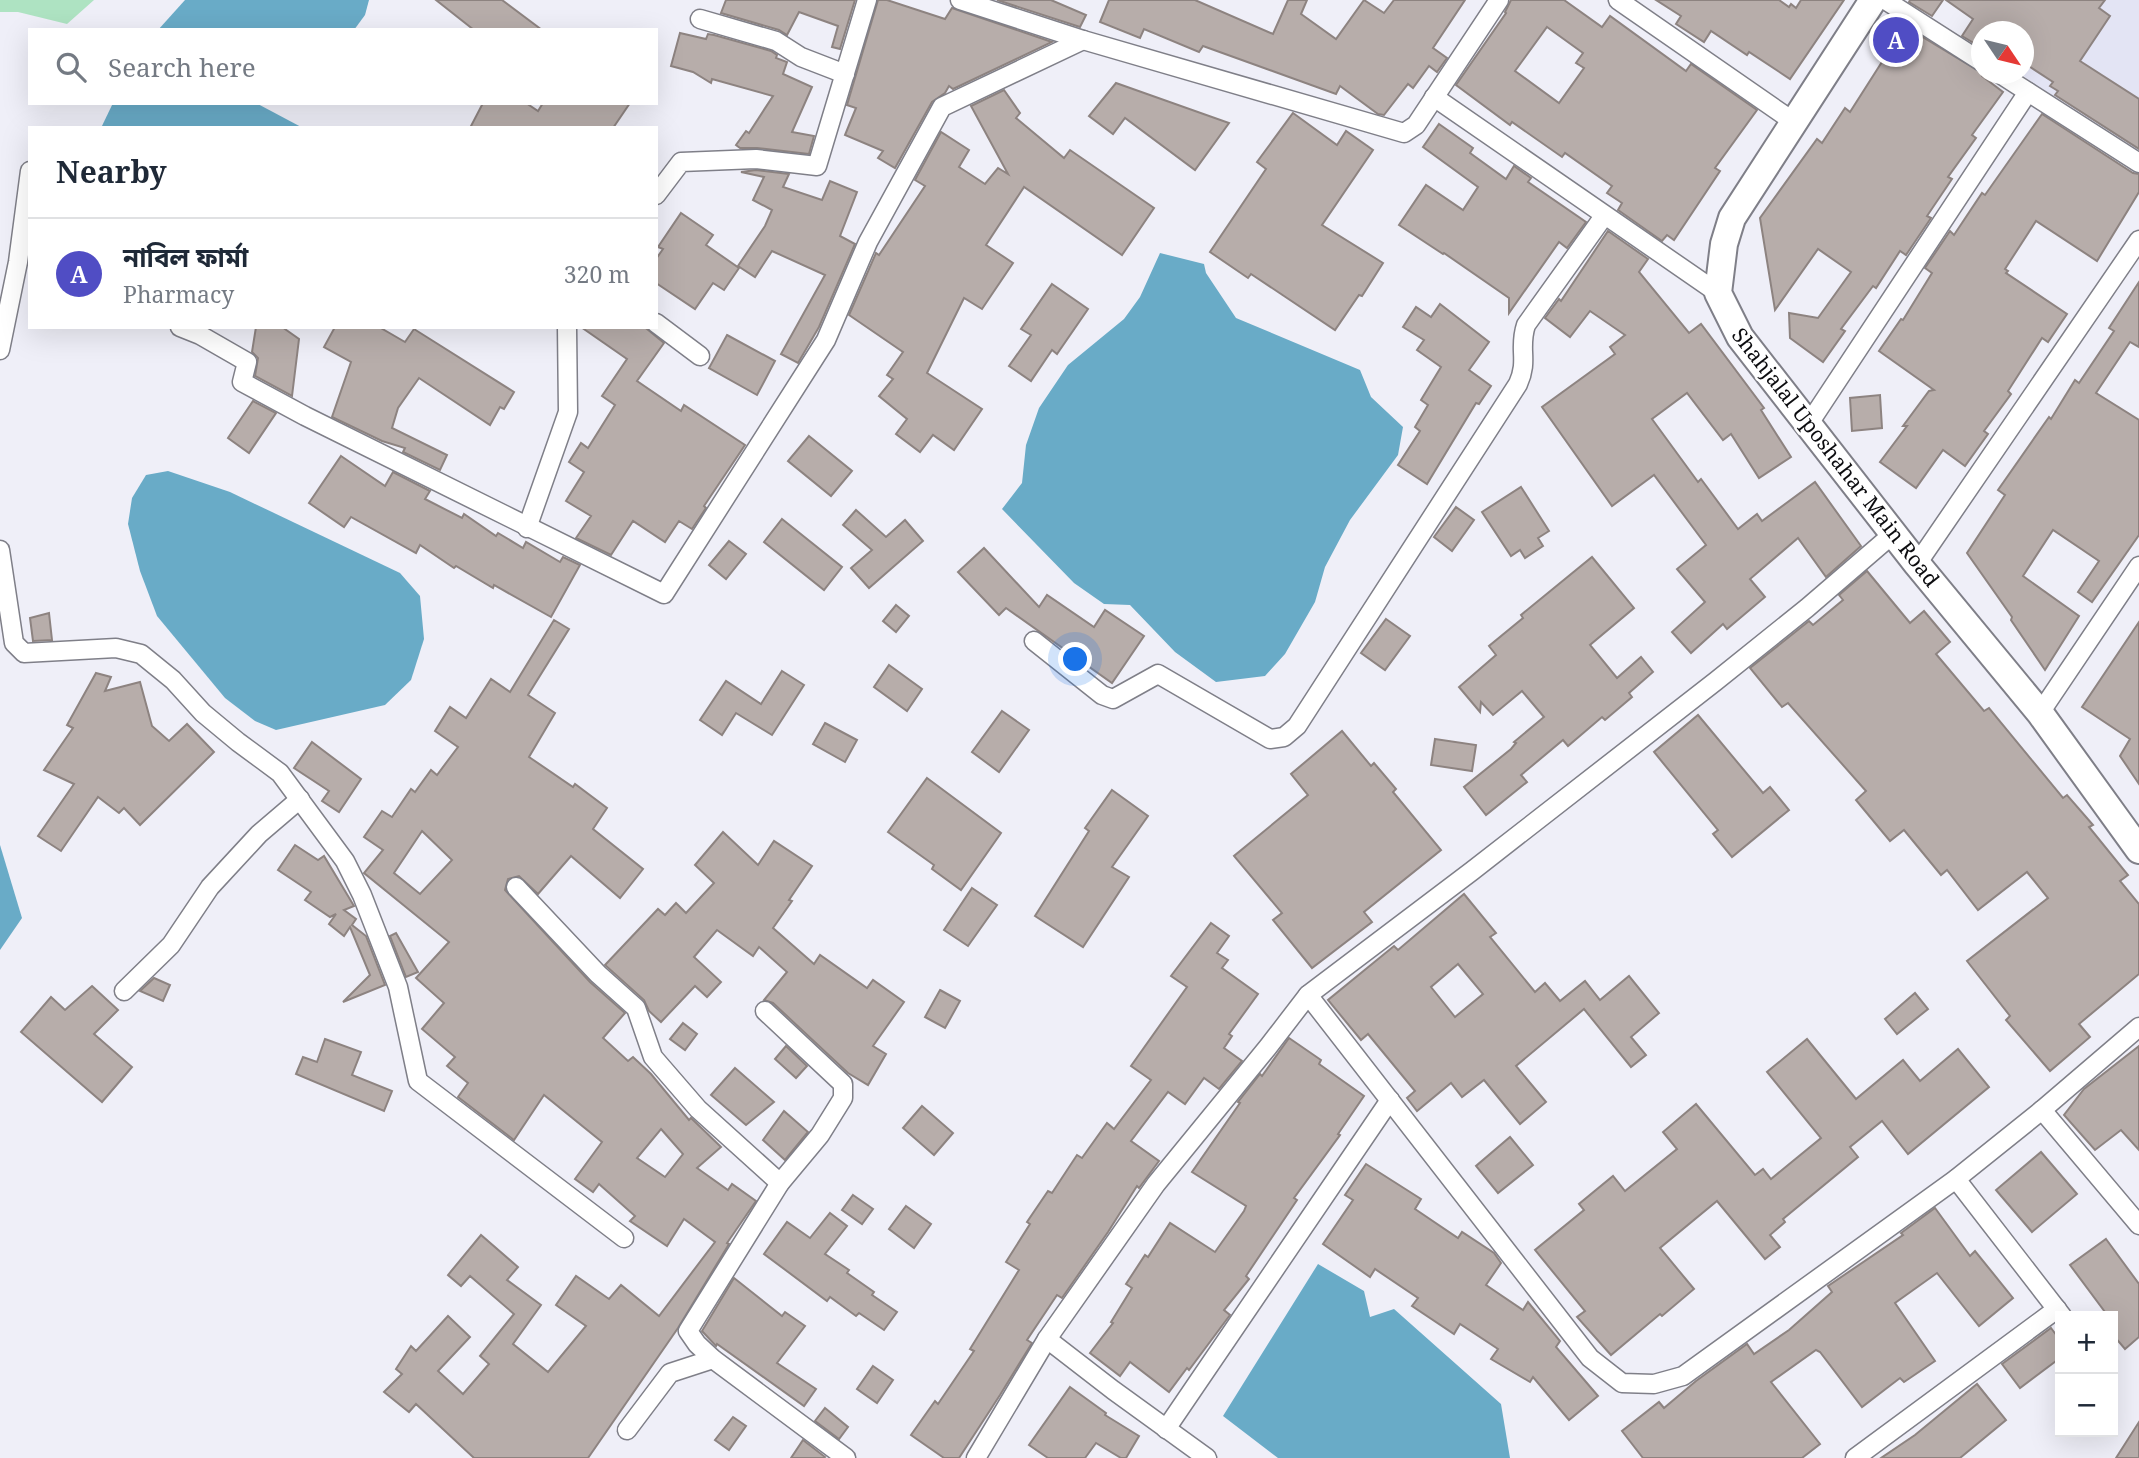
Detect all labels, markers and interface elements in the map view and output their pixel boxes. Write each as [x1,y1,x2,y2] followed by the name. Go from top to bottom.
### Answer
[1873,14,1919,66] pin: A
[1971,21,2034,84] north arrow
[28,28,658,105] search box
[52,48,90,86] icon: search
[108,49,256,85] text: Search here
[56,151,167,192] text: Nearby
[123,239,248,275] text: নাবিল ফার্মা
[70,258,88,290] text: A
[564,258,630,290] text: 320 m
[123,278,234,310] text: Pharmacy
[1726,322,1946,592] street label: Shahjalal Uposhahar Main Road
[1058,642,1092,676] your location
[2055,1311,2118,1437] map controls
[2055,1311,2118,1374] button: +
[2055,1374,2118,1437] button: −

